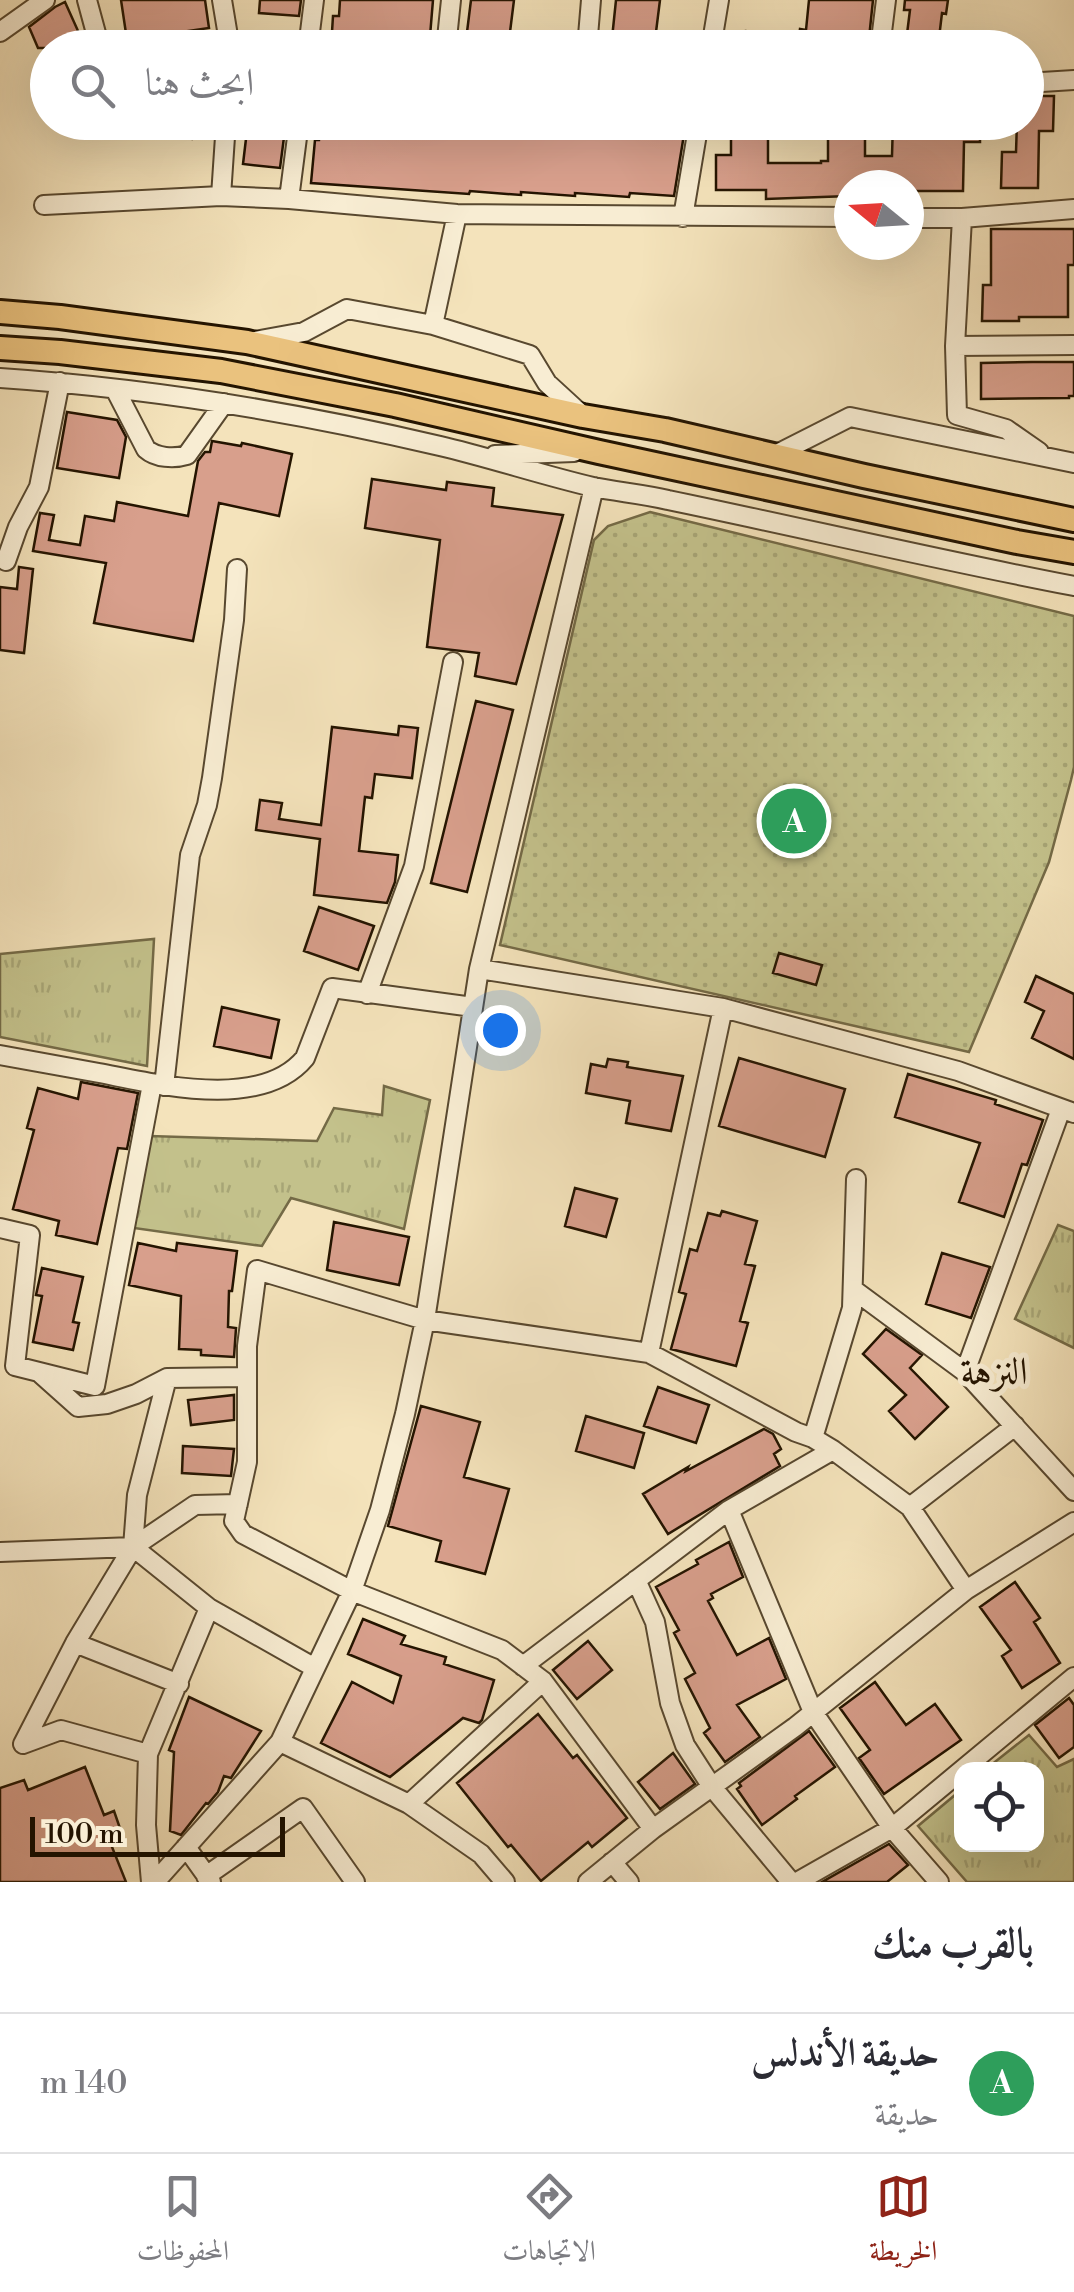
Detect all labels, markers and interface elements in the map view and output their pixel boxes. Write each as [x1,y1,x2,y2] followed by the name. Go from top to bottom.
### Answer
[30,30,1044,140] search box
[65,58,120,113] icon: search
[145,60,254,107] text: ابحث هنا
[834,170,924,260] north arrow
[762,784,826,858] pin: A
[475,1005,526,1056] your location
[960,1349,1028,1396] district label: النزهة
[954,1762,1044,1852] map controls
[954,1762,1044,1852] button: locate
[30,1812,285,1856] scale bar
[45,1817,124,1852] text: 100 m
[872,1918,1034,1971] text: بالقرب منك
[751,2030,939,2077] text: حديقة الأندلس
[40,2063,127,2103] text: 140 m
[990,2063,1013,2103] text: A
[874,2095,939,2135] text: حديقة
[137,2169,229,2278] tab: المحفوظات
[502,2169,596,2278] tab: الاتجاهات
[869,2169,937,2278] tab: الخريطة

